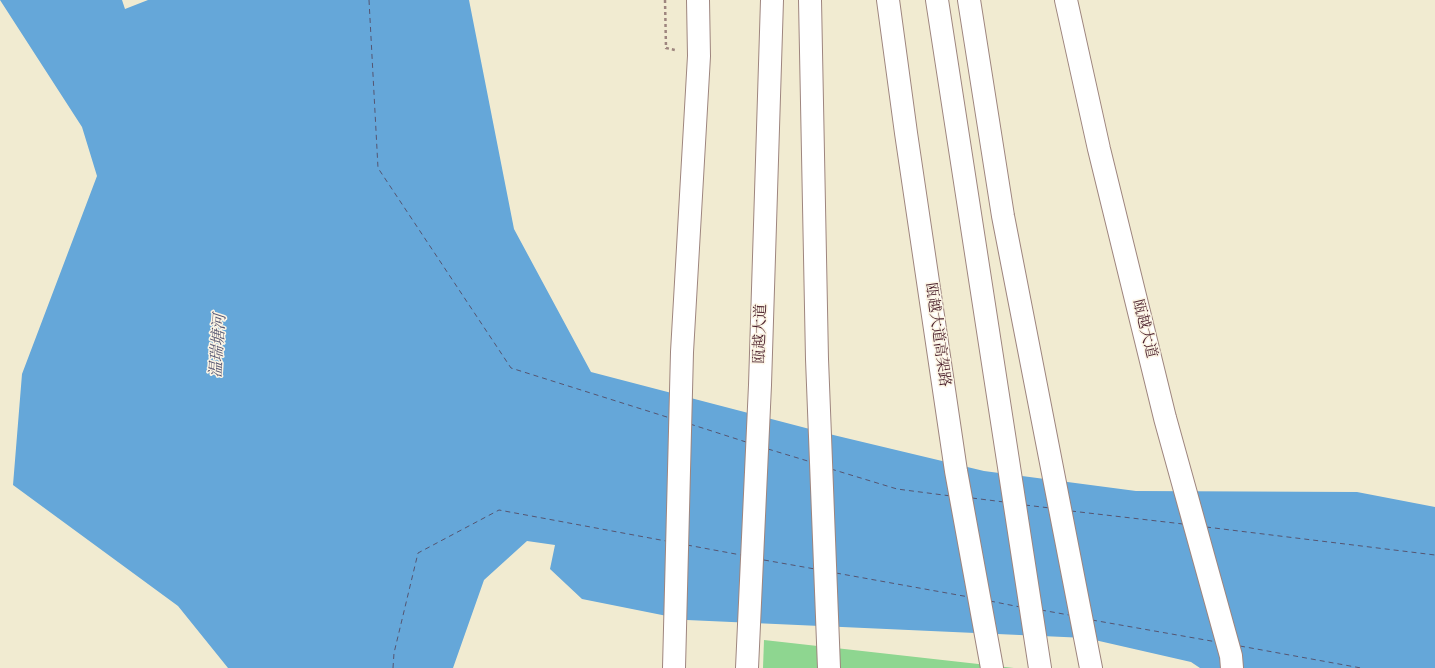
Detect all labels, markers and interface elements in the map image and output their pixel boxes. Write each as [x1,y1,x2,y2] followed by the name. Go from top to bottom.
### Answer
[920,282,952,388] street label: 瓯越大道高架路
[1127,298,1159,360] street label: 瓯越大道
[752,304,772,364] street label: 瓯越大道
[208,313,232,379] water label: 温瑞塘河

